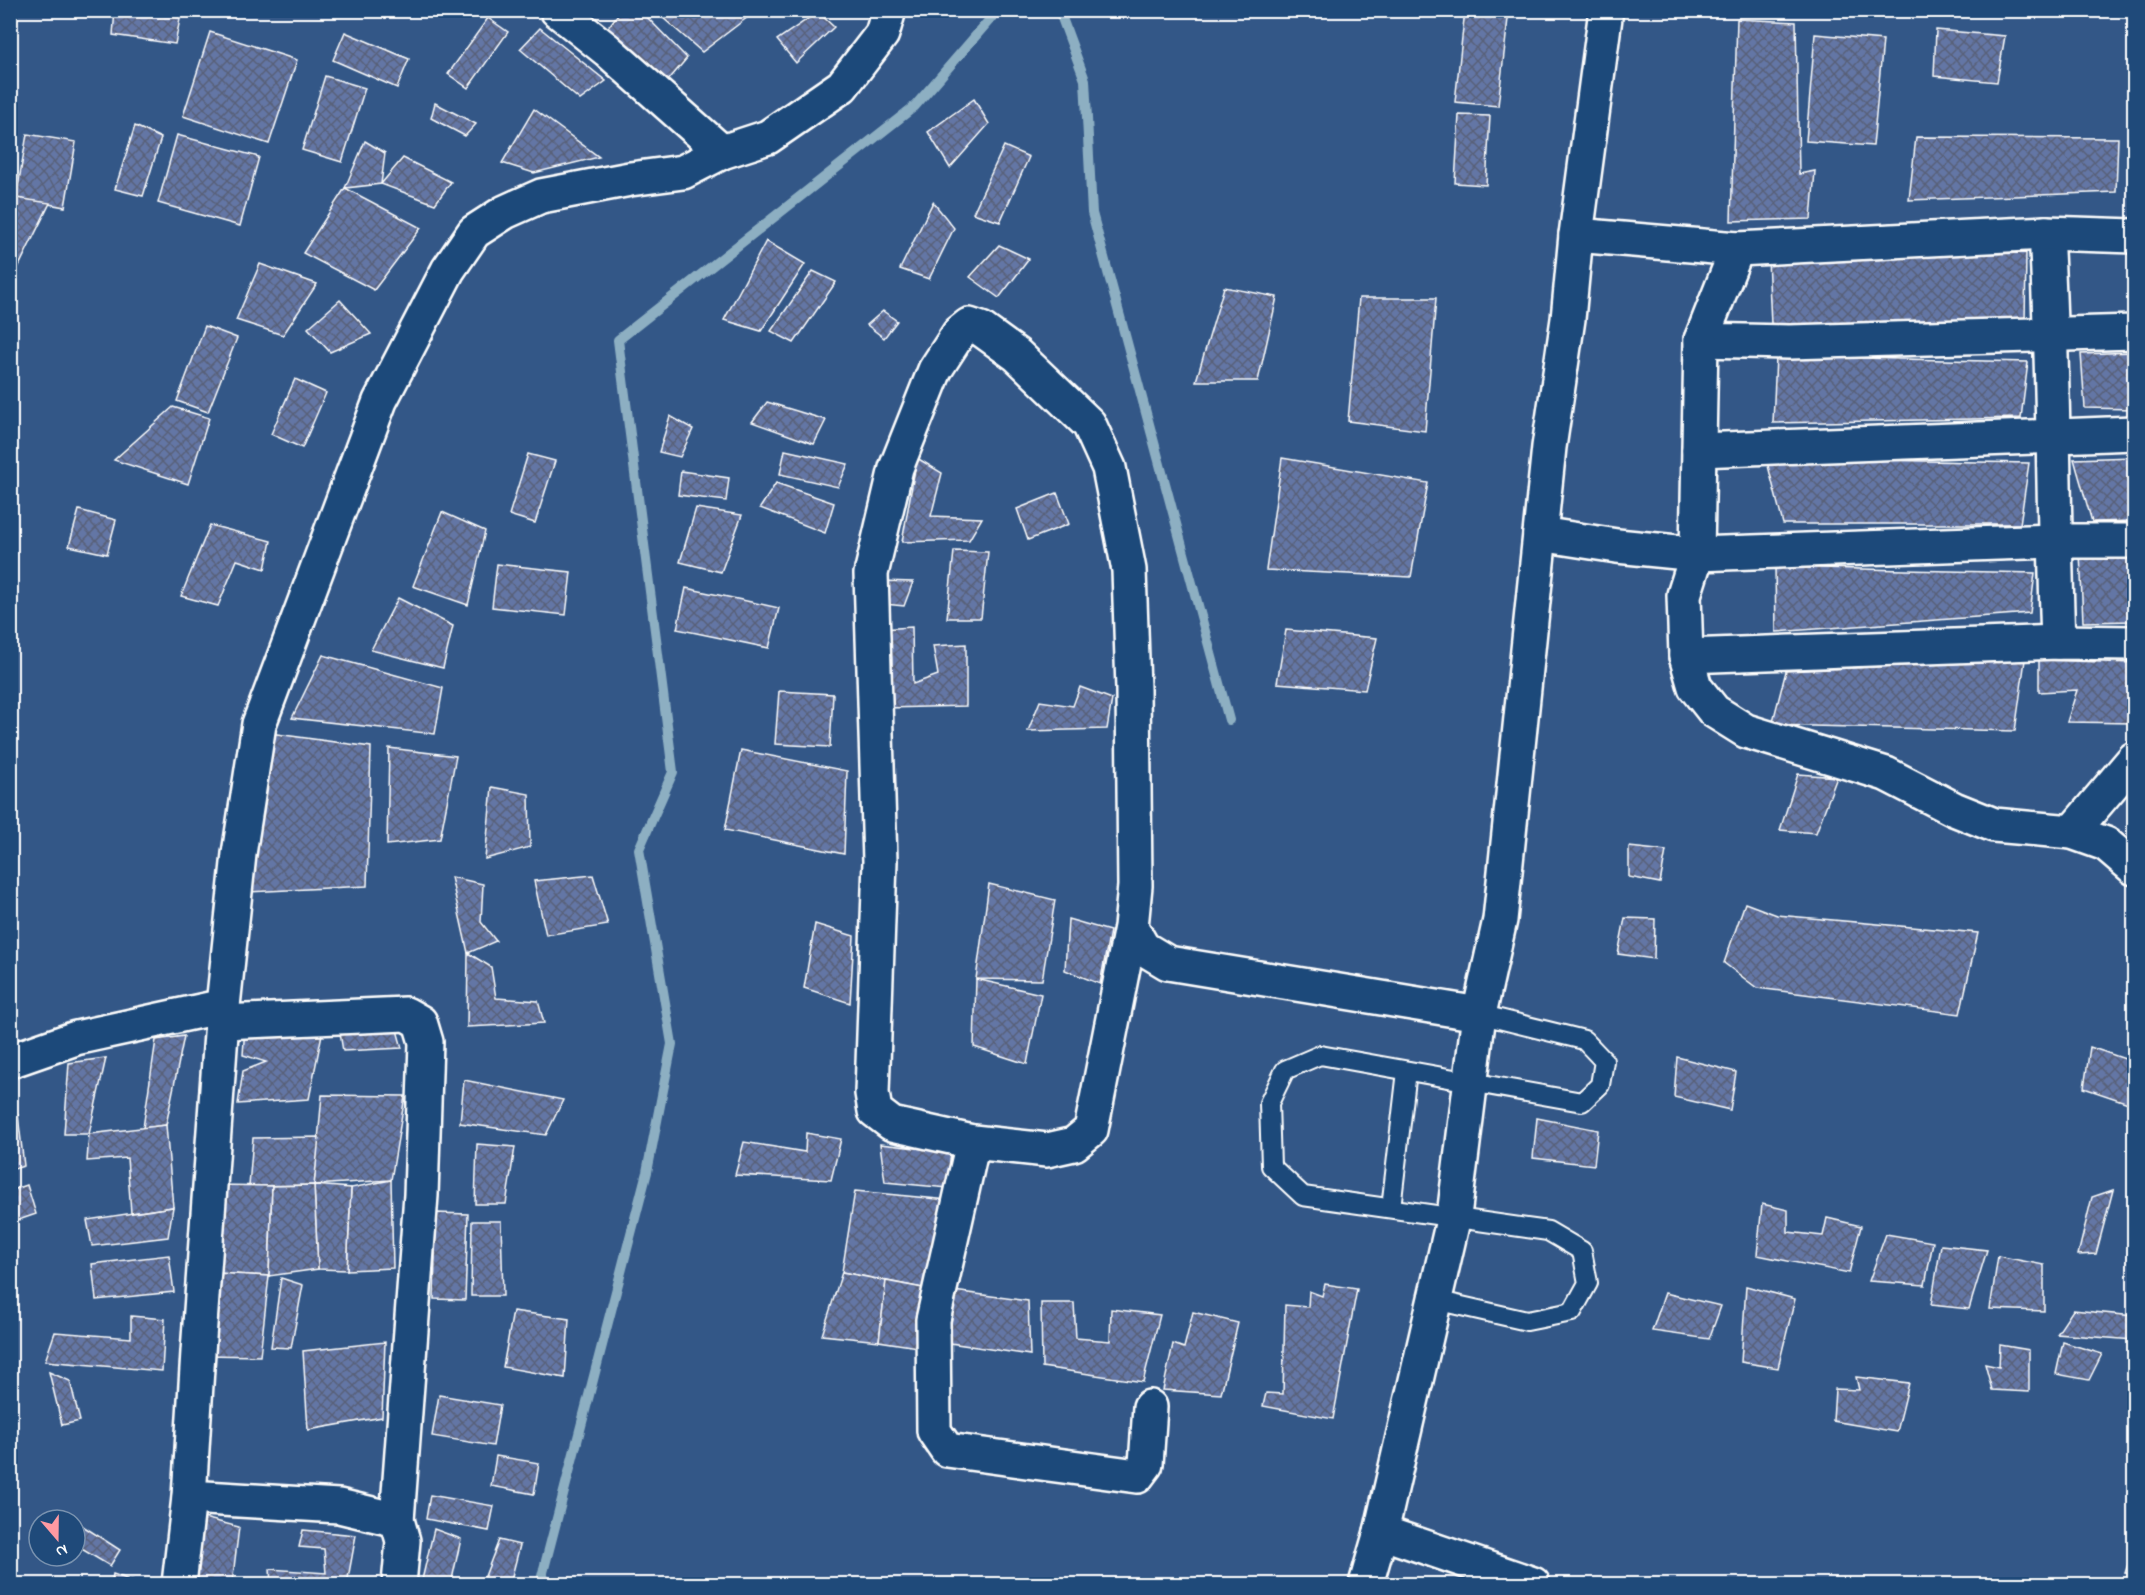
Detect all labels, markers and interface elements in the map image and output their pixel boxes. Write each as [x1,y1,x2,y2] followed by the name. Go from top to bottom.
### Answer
[27,1508,87,1568] north arrow
[52,1537,71,1563] text: N

